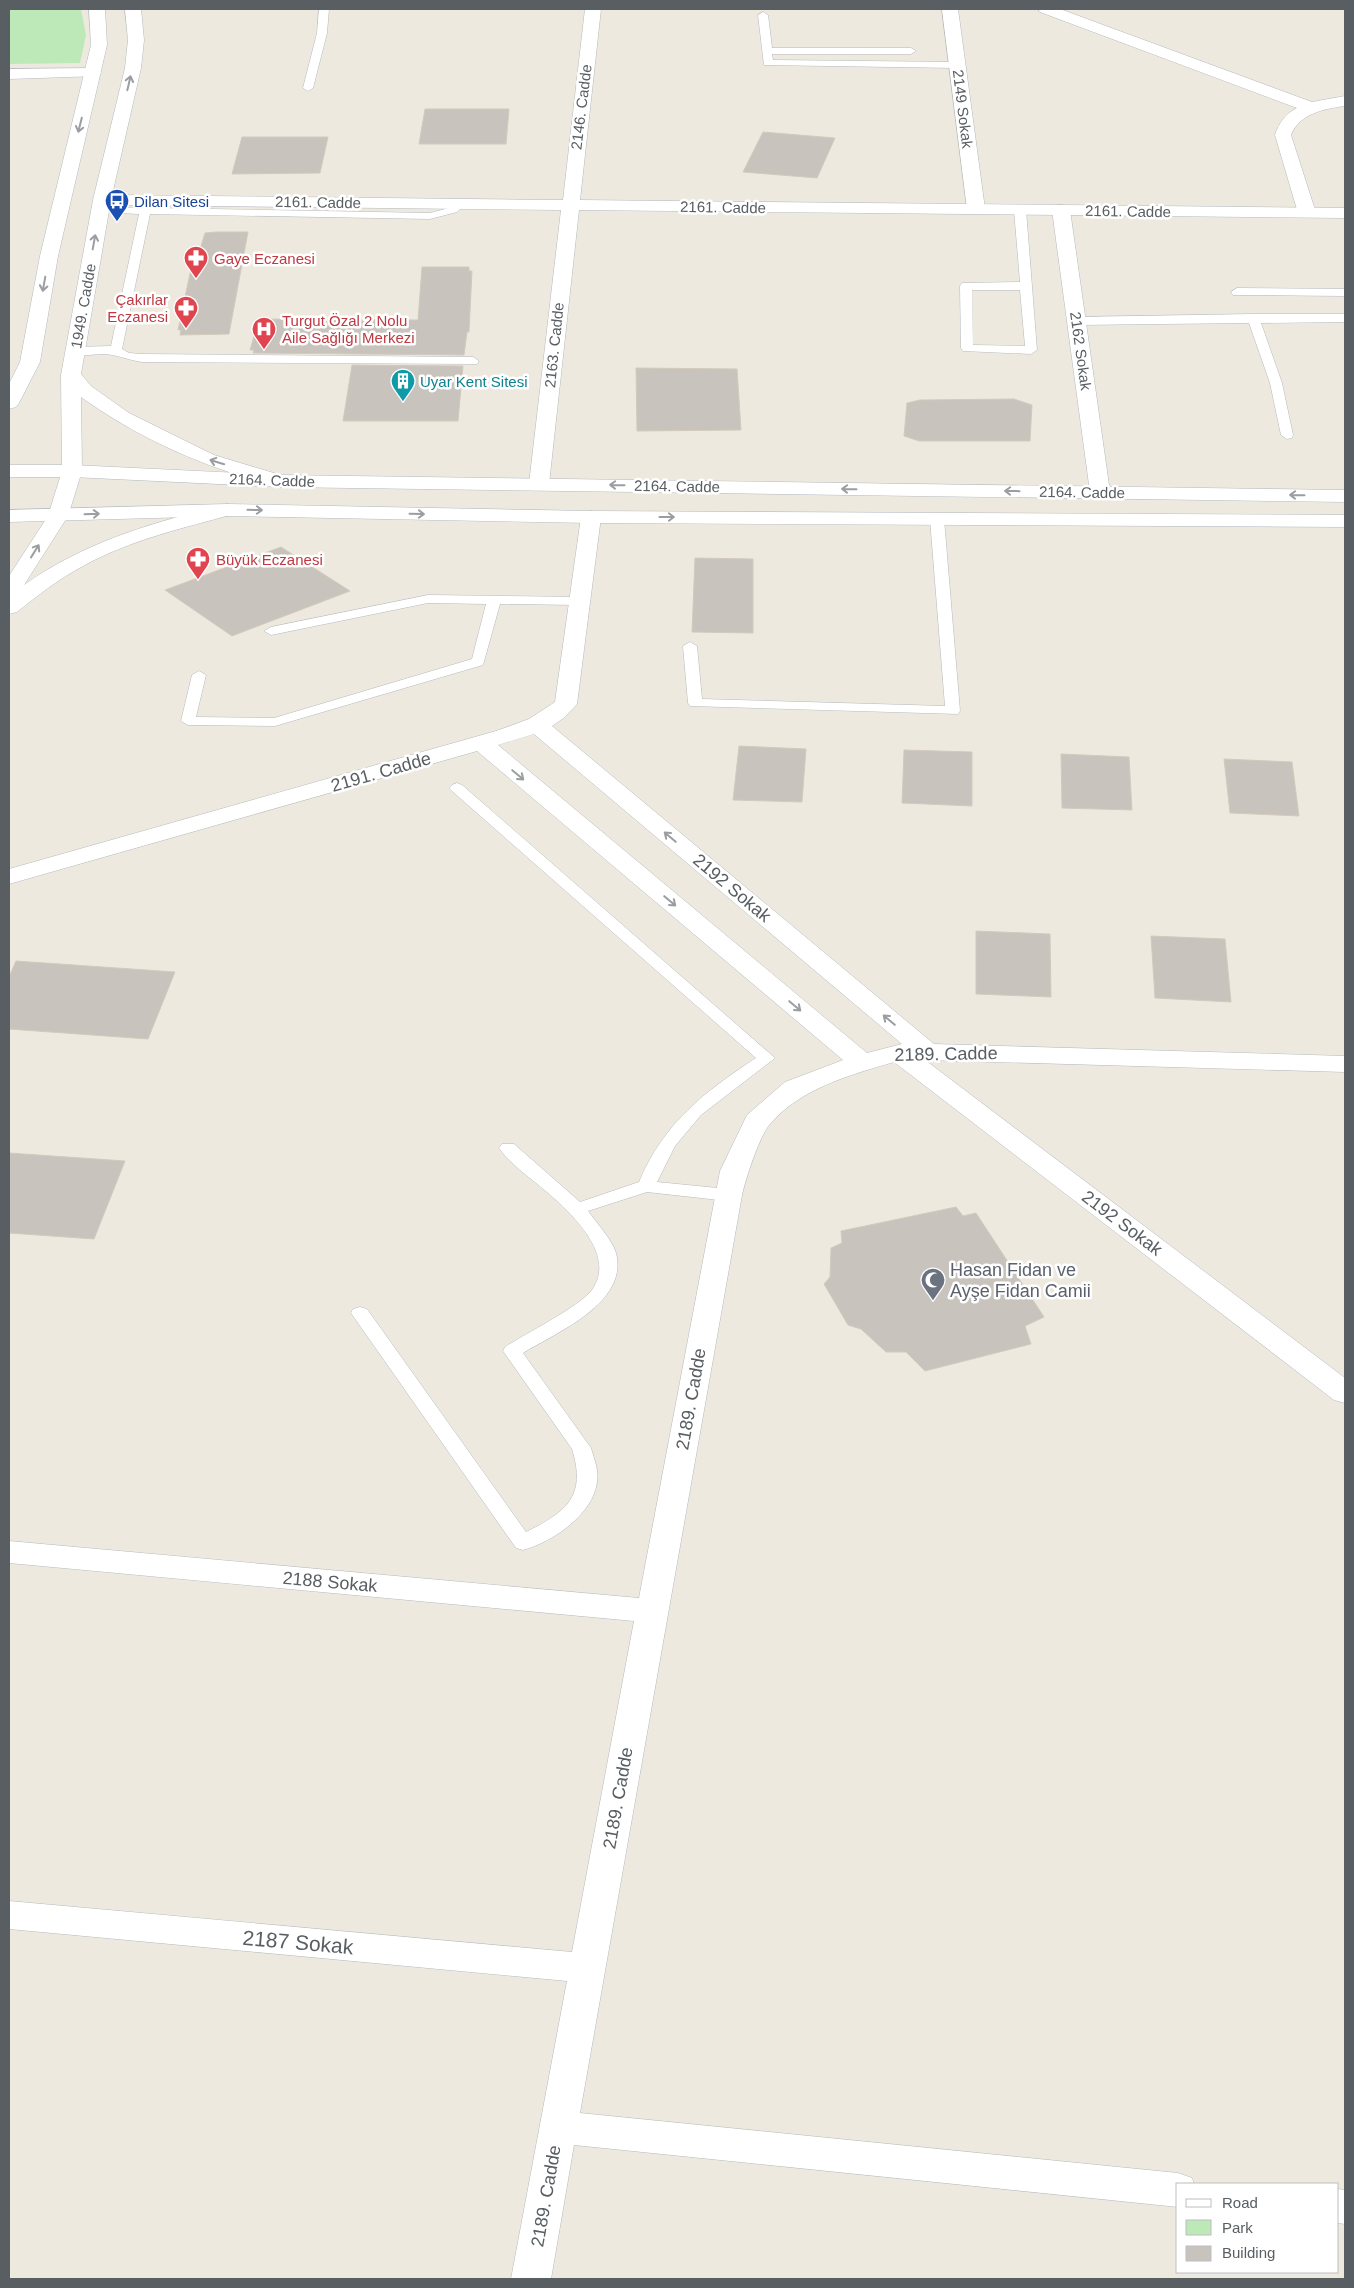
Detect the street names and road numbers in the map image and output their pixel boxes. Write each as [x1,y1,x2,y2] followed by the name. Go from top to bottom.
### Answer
[567,63,595,151] street label: 2146. Cadde
[950,69,976,150] street label: 2149 Sokak
[275,193,361,211] street label: 2161. Cadde
[680,198,766,216] street label: 2161. Cadde
[1085,202,1171,220] street label: 2161. Cadde
[67,262,99,350] street label: 1949. Cadde
[541,301,567,389] street label: 2163. Cadde
[1067,311,1095,392] street label: 2162 Sokak
[229,470,315,490] street label: 2164. Cadde
[634,477,720,495] street label: 2164. Cadde
[1039,483,1125,501] street label: 2164. Cadde
[329,748,433,796] street label: 2191. Cadde
[689,850,776,927] street label: 2192 Sokak
[894,1043,998,1065] street label: 2189. Cadde
[1078,1186,1167,1260] street label: 2192 Sokak
[672,1346,710,1452] street label: 2189. Cadde
[282,1568,379,1596] street label: 2188 Sokak
[599,1745,637,1851] street label: 2189. Cadde
[242,1926,355,1958] street label: 2187 Sokak
[527,2143,565,2249] street label: 2189. Cadde

